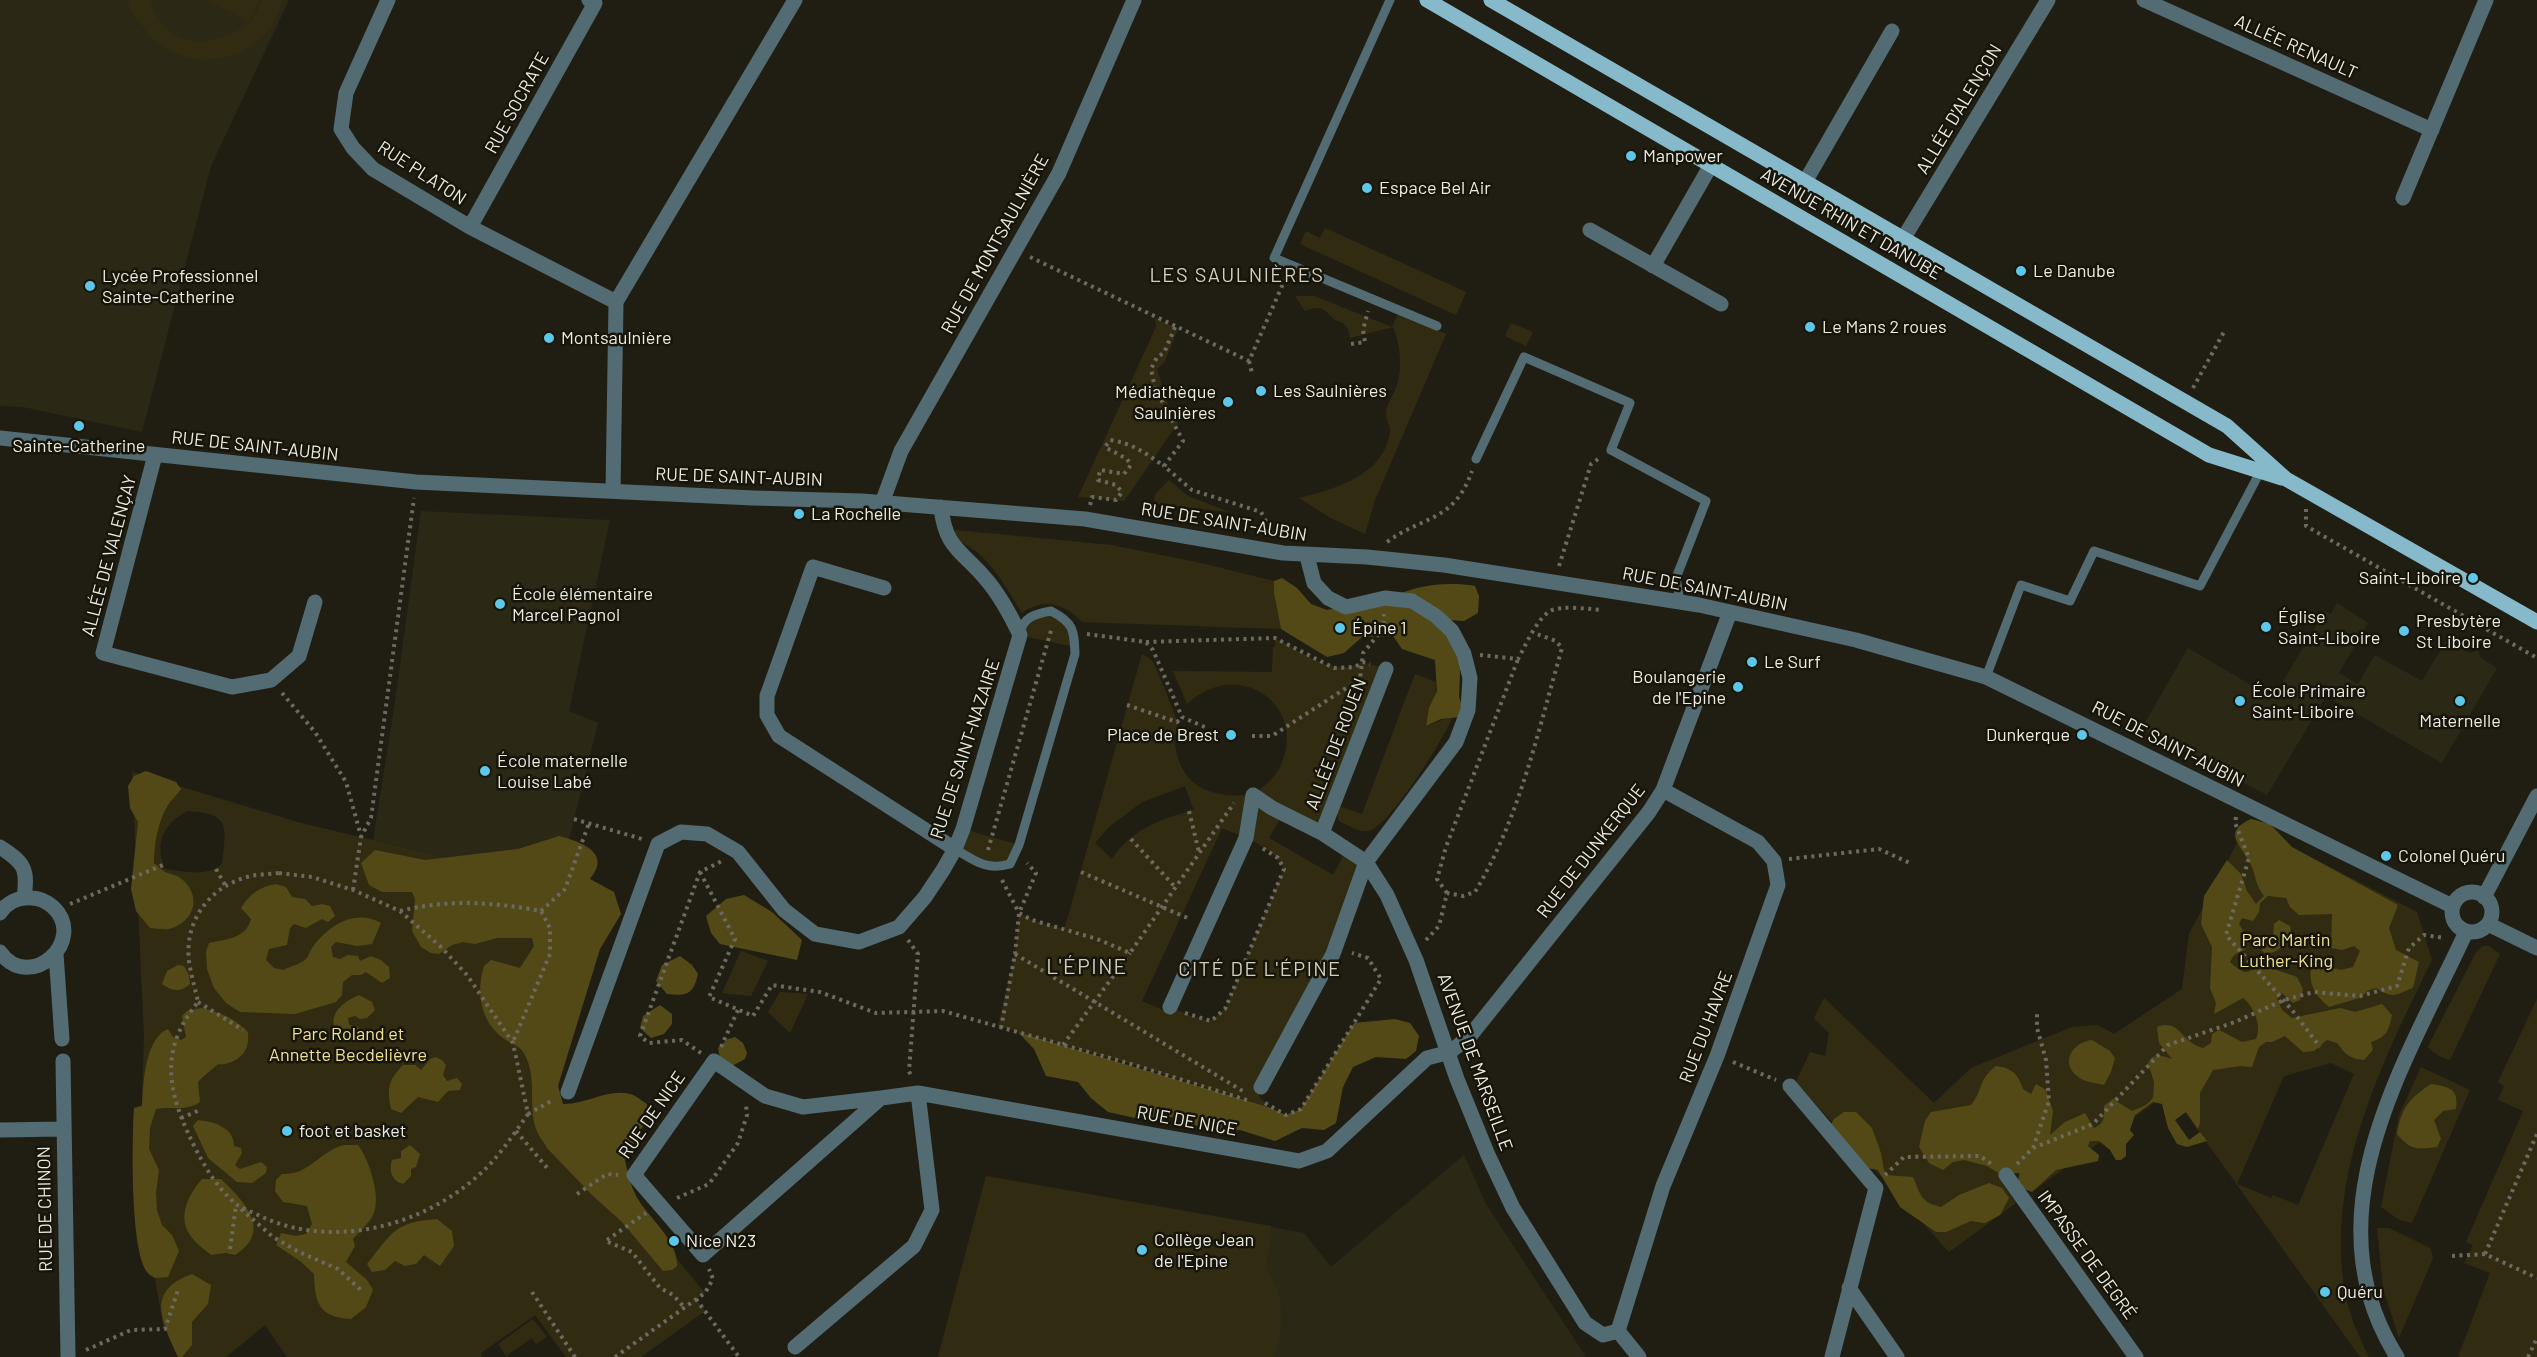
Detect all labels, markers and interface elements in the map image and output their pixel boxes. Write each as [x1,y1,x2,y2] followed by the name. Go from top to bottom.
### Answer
[2231,10,2361,84] street label: ALLÉE RENAULT
[1912,40,2006,178] street label: ALLÉE D'ALENÇON
[480,49,554,157] street label: RUE SOCRATE
[374,136,470,210] street label: RUE PLATON
[1643,145,1723,167] place label: Manpower
[1624,149,1638,163] marker: Manpower
[937,150,1053,338] street label: RUE DE MONTSAULNIÈRE
[1757,163,1945,285] street label: AVENUE RHIN ET DANUBE
[1379,177,1491,199] place label: Espace Bel Air
[1360,181,1374,195] marker: Espace Bel Air
[2033,260,2115,282] place label: Le Danube
[1150,263,1324,287] district label: LES SAULNIÈRES
[2014,264,2028,278] marker: Le Danube
[102,265,258,308] place label: Lycée Professionnel Sainte-Catherine
[83,279,97,293] marker: Lycée Professionnel Sainte-Catherine
[1822,316,1947,338] place label: Le Mans 2 roues
[1803,320,1817,334] marker: Le Mans 2 roues
[561,327,672,349] place label: Montsaulnière
[542,331,556,345] marker: Montsaulnière
[1273,380,1387,402] place label: Les Saulnières
[1115,381,1216,424] place label: Médiathèque Saulnières
[1254,384,1268,398] marker: Les Saulnières
[1221,395,1235,409] marker: Médiathèque Saulnières
[72,419,86,433] marker: Sainte-Catherine
[170,426,340,466] street label: RUE DE SAINT-AUBIN
[13,435,145,457] place label: Sainte-Catherine
[655,463,823,491] street label: RUE DE SAINT-AUBIN
[77,473,141,639] street label: ALLÉE DE VALENÇAY
[1139,498,1309,546] street label: RUE DE SAINT-AUBIN
[811,503,901,525] place label: La Rochelle
[792,507,806,521] marker: La Rochelle
[1621,562,1789,616] street label: RUE DE SAINT-AUBIN
[2359,567,2461,589] place label: Saint-Liboire
[2466,571,2480,585] marker: Saint-Liboire
[512,583,653,626] place label: École élémentaire Marcel Pagnol
[493,597,507,611] marker: École élémentaire Marcel Pagnol
[2278,606,2380,648] place label: Église Saint-Liboire
[2416,610,2501,652] place label: Presbytère St Liboire
[1352,617,1406,639] place label: Épine 1
[2259,620,2273,634] marker: Église Saint-Liboire
[1333,621,1347,635] marker: Épine 1
[2397,624,2411,638] marker: Presbytère St Liboire
[1764,651,1821,673] place label: Le Surf
[1745,655,1759,669] marker: Le Surf
[926,656,1004,842] street label: RUE DE SAINT-NAZAIRE
[1632,666,1726,708] place label: Boulangerie de l'Epine
[1301,675,1371,813] street label: ALLÉE DE ROUEN
[1731,680,1745,694] marker: Boulangerie de l'Epine
[2252,680,2366,722] place label: École Primaire Saint-Liboire
[2233,694,2247,708] marker: École Primaire Saint-Liboire
[2453,694,2467,708] marker: Maternelle
[2088,696,2248,792] street label: RUE DE SAINT-AUBIN
[2419,710,2501,732] place label: Maternelle
[1107,724,1219,746] place label: Place de Brest
[1986,724,2070,746] place label: Dunkerque
[1224,728,1238,742] marker: Place de Brest
[2075,728,2089,742] marker: Dunkerque
[497,750,628,792] place label: École maternelle Louise Labé
[478,764,492,778] marker: École maternelle Louise Labé
[1532,780,1650,922] street label: RUE DE DUNKERQUE
[2398,845,2505,867] place label: Colonel Quéru
[2379,849,2393,863] marker: Colonel Quéru
[2239,929,2333,972] park label: Parc Martin Luther-King
[1046,954,1128,980] district label: L'ÉPINE
[1178,957,1342,981] district label: CITÉ DE L'ÉPINE
[1675,968,1737,1086] street label: RUE DU HAVRE
[1433,970,1517,1154] street label: AVENUE DE MARSEILLE
[269,1023,427,1066] park label: Parc Roland et Annette Becdelièvre
[614,1067,690,1163] street label: RUE DE NICE
[1135,1102,1239,1140] street label: RUE DE NICE
[299,1120,406,1142] place label: foot et basket
[280,1124,294,1138] marker: foot et basket
[33,1146,57,1272] street label: RUE DE CHINON
[2033,1186,2141,1324] street label: IMPASSE DE DEGRÉ
[1154,1229,1254,1272] place label: Collège Jean de l'Epine
[686,1230,756,1252] place label: Nice N23
[667,1234,681,1248] marker: Nice N23
[1135,1243,1149,1257] marker: Collège Jean de l'Epine
[2337,1281,2383,1303] place label: Quéru
[2318,1285,2332,1299] marker: Quéru

